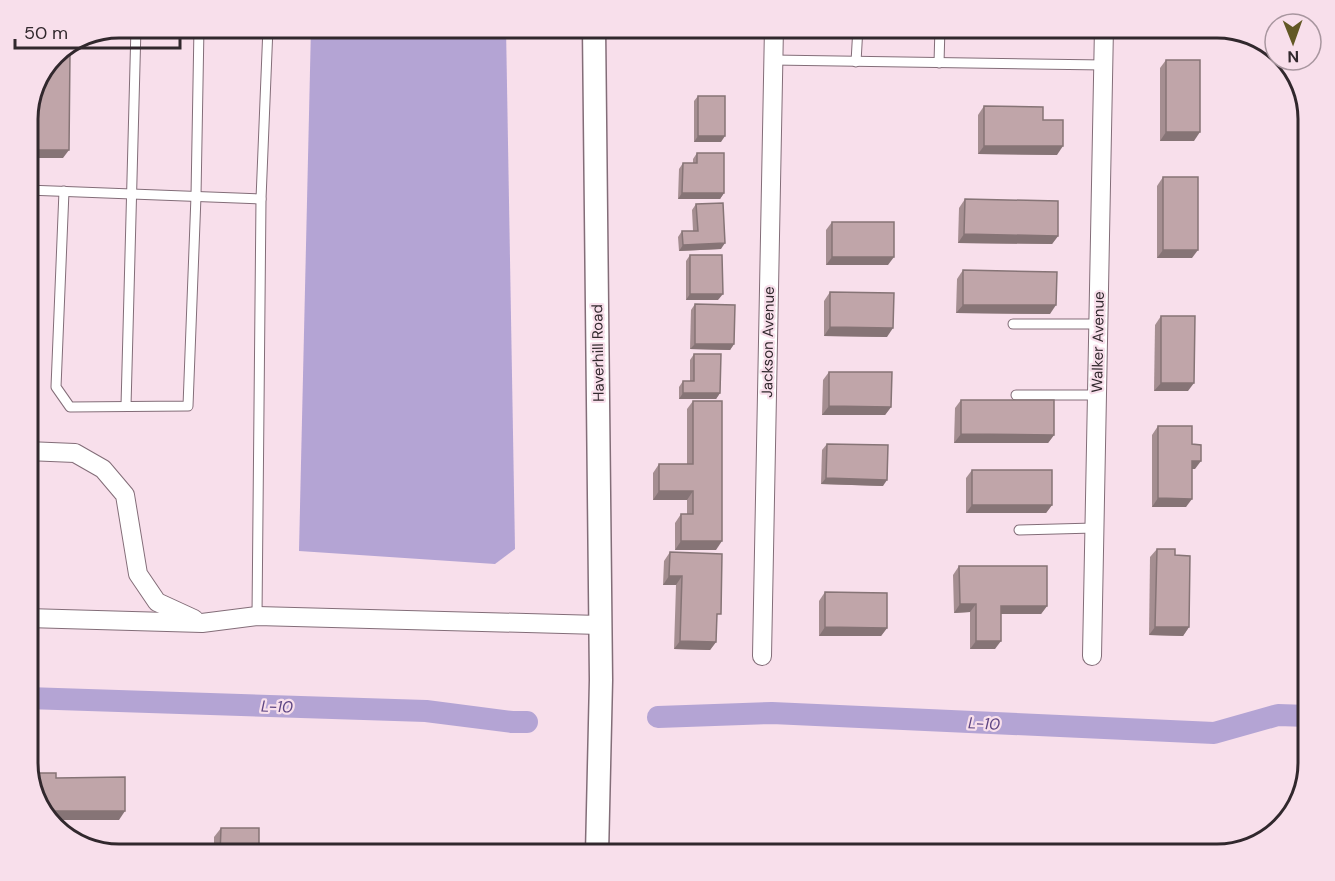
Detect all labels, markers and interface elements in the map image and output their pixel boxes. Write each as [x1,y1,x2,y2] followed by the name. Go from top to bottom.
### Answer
[15,12,180,50] scale bar
[1263,12,1323,72] north arrow
[24,21,68,45] text: 50 m
[1287,46,1299,67] text: N
[757,286,779,398] street label: Jackson Avenue
[1087,291,1109,393] street label: Walker Avenue
[587,304,609,402] street label: Haverhill Road
[261,695,293,718] water label: L-10
[967,712,1000,735] water label: L-10

